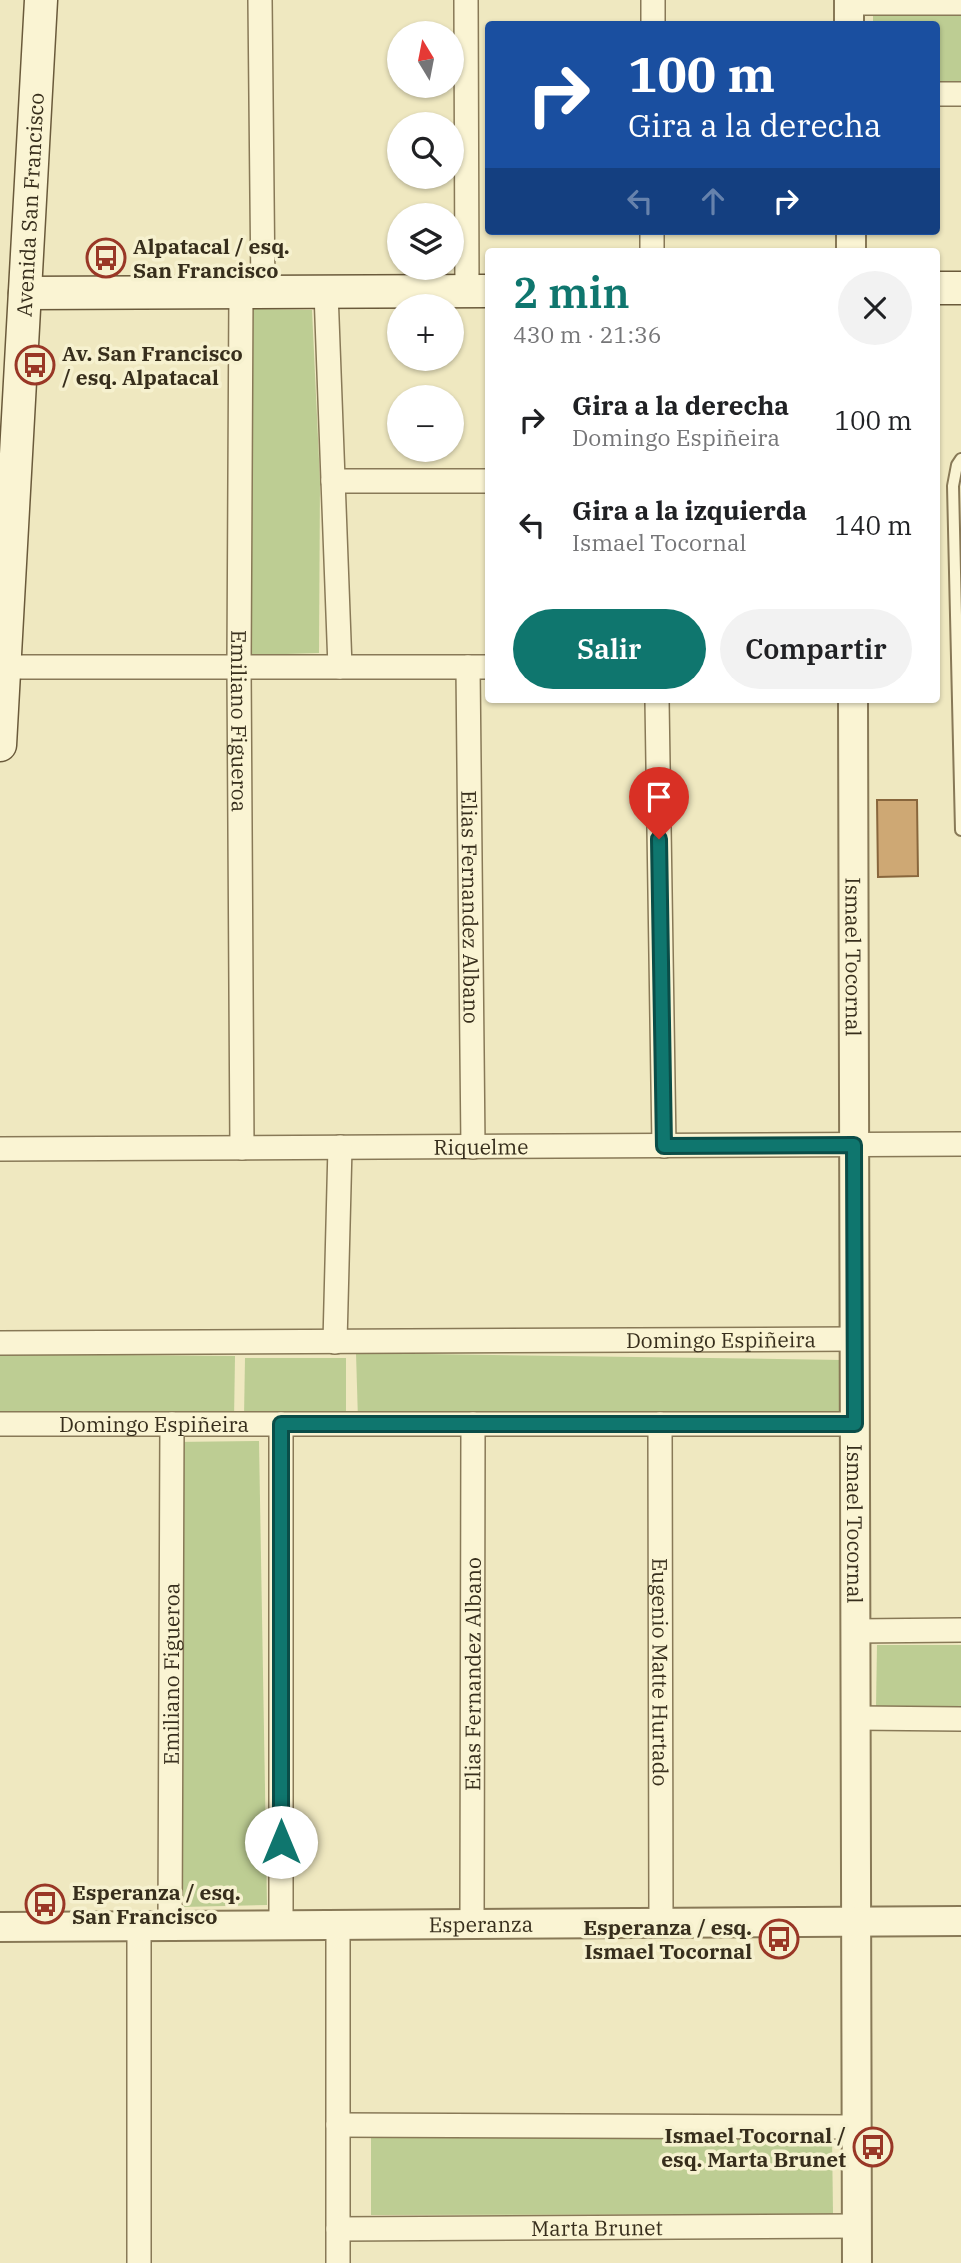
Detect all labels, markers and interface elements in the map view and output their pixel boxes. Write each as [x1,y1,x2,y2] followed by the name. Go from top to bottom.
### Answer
[387,21,464,98] north arrow
[387,21,464,462] map controls
[628,42,775,105] text: 100 m
[513,49,604,140] icon: right
[10,92,50,318] street label: Avenida San Francisco
[628,104,882,146] text: Gira a la derecha
[387,112,464,189] button: search
[621,182,659,220] icon: left
[694,182,732,220] icon: ahead
[767,182,805,220] icon: right
[387,203,464,280] button: layers
[133,232,290,284] place label: Alpatacal / esq. San Francisco
[85,237,127,279] bus stop icon: Alpatacal / esq. San Francisco
[513,265,630,320] text: 2 min
[838,271,912,345] button: close
[387,294,464,371] button: +
[513,319,662,349] text: 430 m · 21:36
[62,339,243,391] place label: Av. San Francisco / esq. Alpatacal
[14,344,56,386] bus stop icon: Av. San Francisco / esq. Alpatacal
[387,385,464,462] button: −
[572,388,789,422] text: Gira a la derecha
[513,401,551,439] icon: right
[834,403,912,437] text: 100 m
[572,422,780,452] text: Domingo Espiñeira
[572,493,807,527] text: Gira a la izquierda
[513,506,551,544] icon: left
[834,508,912,542] text: 140 m
[572,527,746,557] text: Ismael Tocornal
[513,609,706,689] button: Salir
[720,609,912,689] button: Compartir
[225,630,254,812] street label: Emiliano Figueroa
[629,767,689,839] pin
[640,778,678,816] icon: arrive
[455,790,486,1024] street label: Elias Fernandez Albano
[839,877,868,1037] street label: Ismael Tocornal
[433,1132,529,1161] street label: Riquelme
[626,1325,816,1354] street label: Domingo Espiñeira
[59,1410,249,1438] street label: Domingo Espiñeira
[841,1444,869,1604] street label: Ismael Tocornal
[458,1557,487,1791] street label: Elias Fernandez Albano
[646,1558,675,1786] street label: Eugenio Matte Hurtado
[157,1583,185,1765] street label: Emiliano Figueroa
[244,1805,318,1879] position arrow
[72,1878,241,1930] place label: Esperanza / esq. San Francisco
[24,1883,66,1925] bus stop icon: Esperanza / esq. San Francisco
[429,1910,533,1938] street label: Esperanza
[583,1913,752,1965] place label: Esperanza / esq. Ismael Tocornal
[758,1918,800,1960] bus stop icon: Esperanza / esq. Ismael Tocornal
[661,2121,846,2173] place label: Ismael Tocornal / esq. Marta Brunet
[852,2126,894,2168] bus stop icon: Ismael Tocornal / esq. Marta Brunet
[531,2213,663,2242] street label: Marta Brunet

